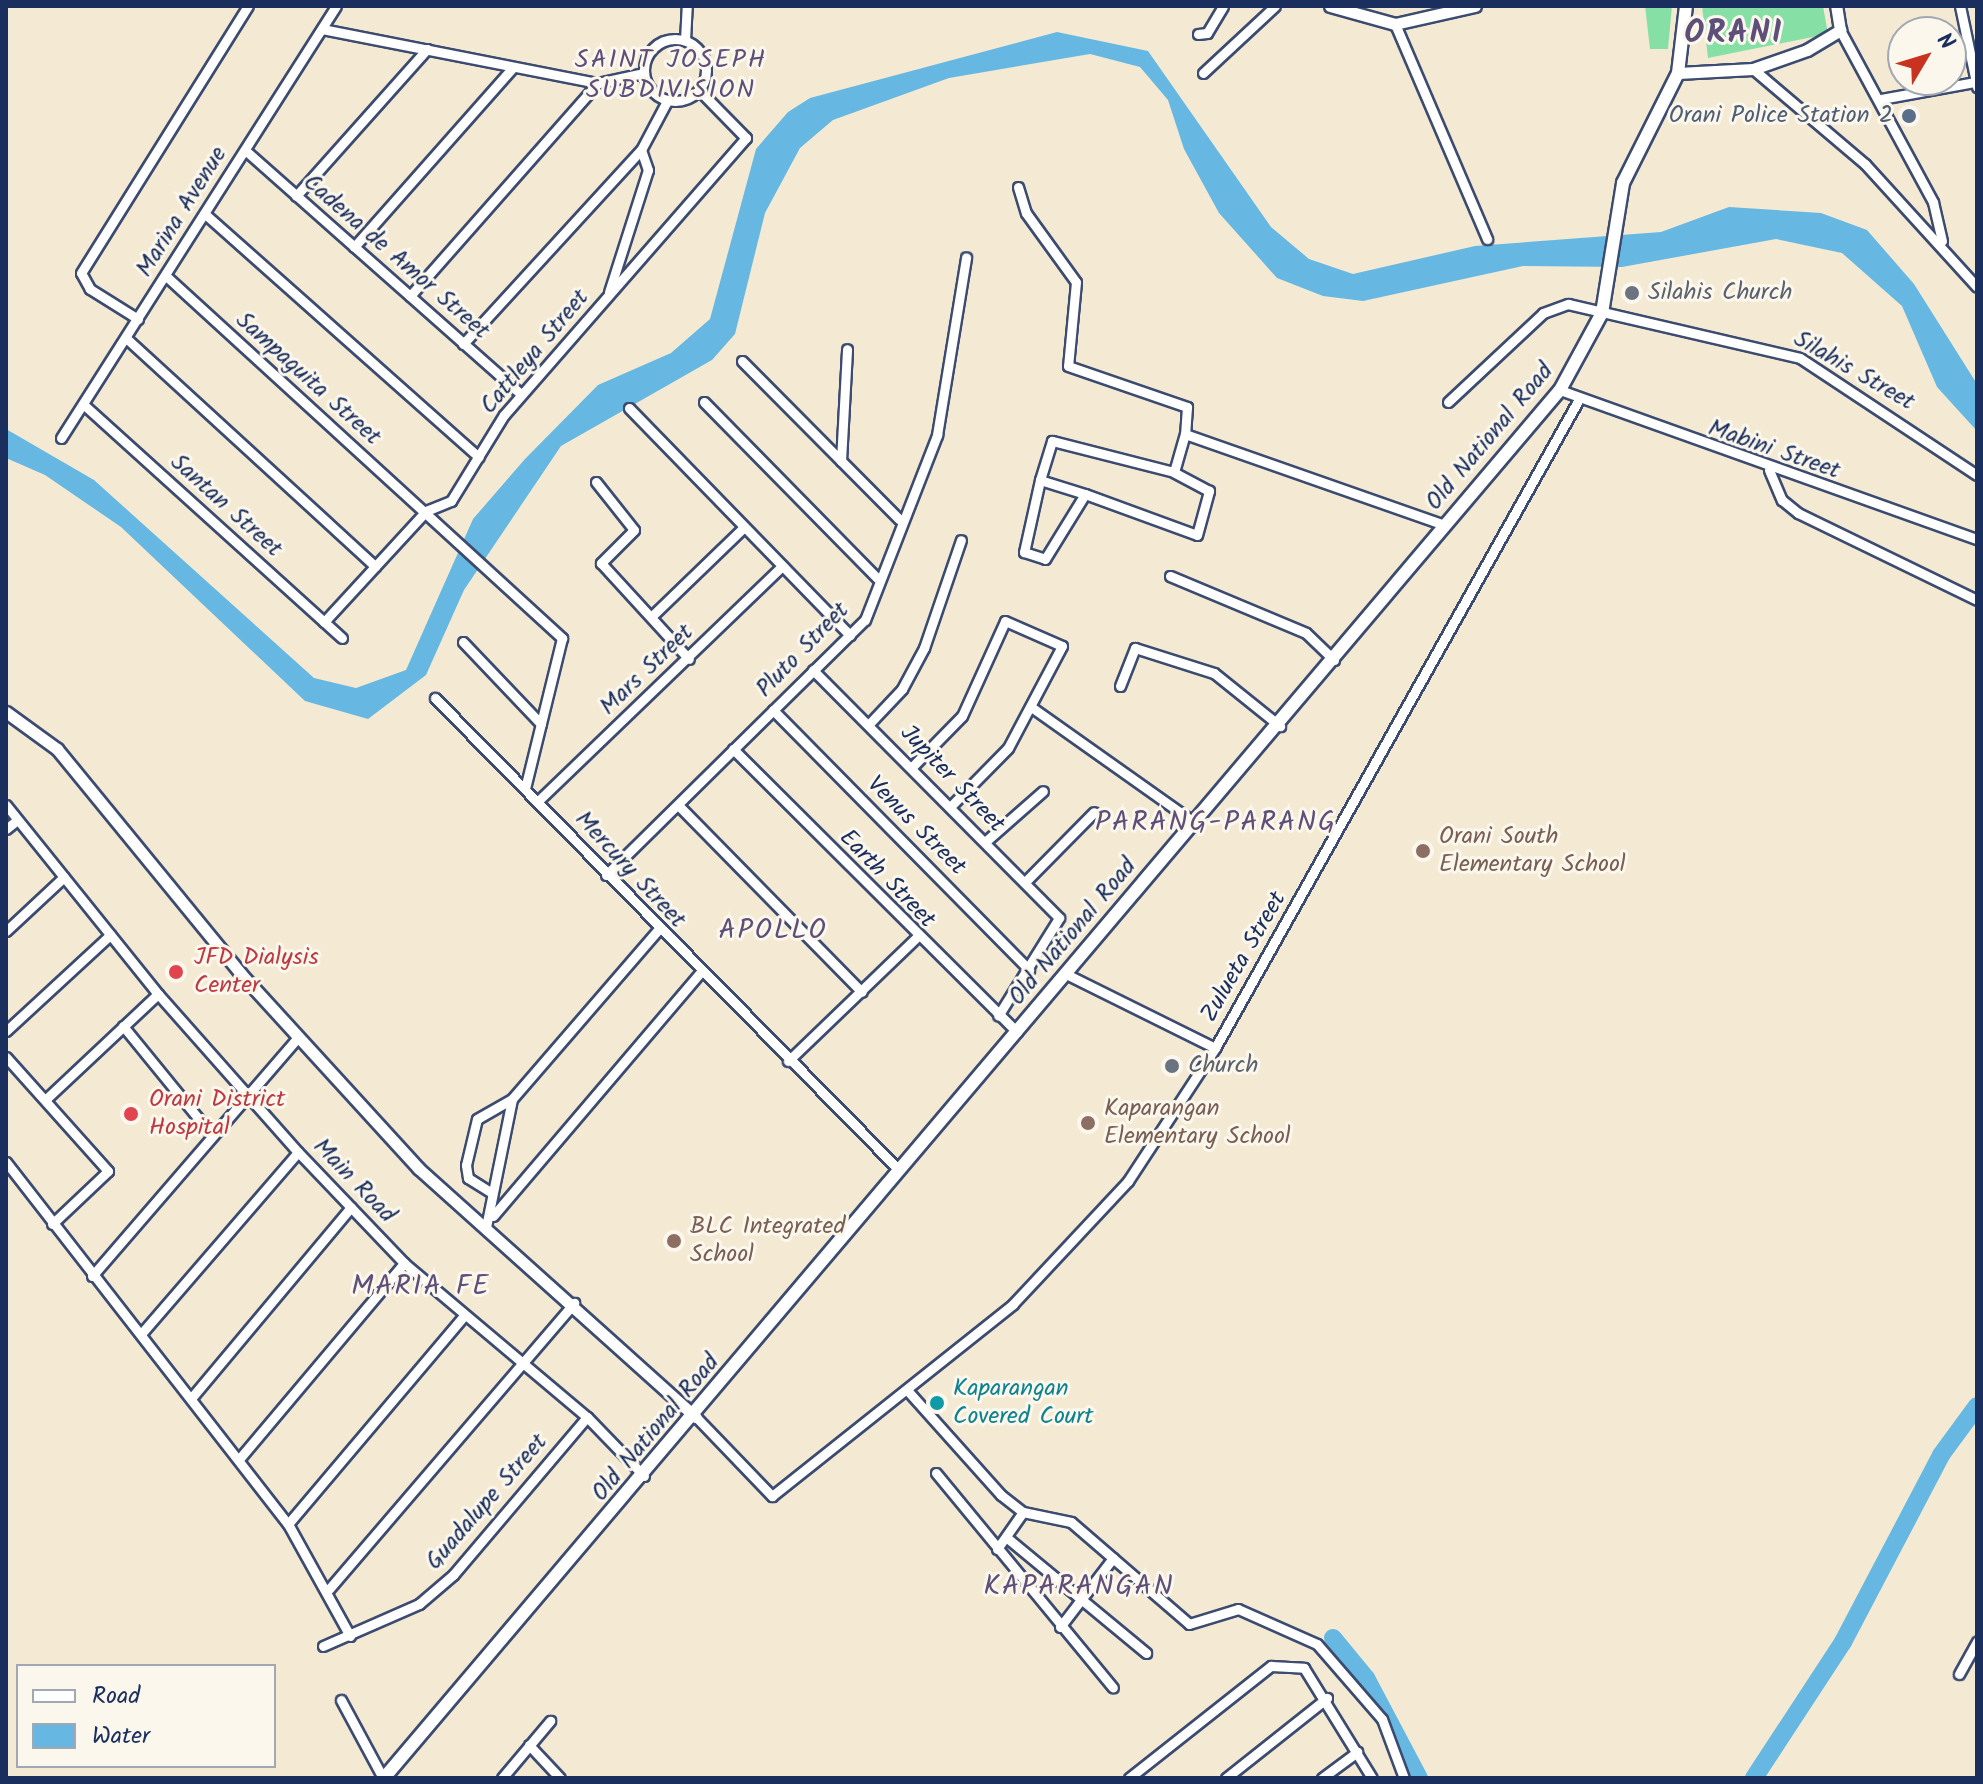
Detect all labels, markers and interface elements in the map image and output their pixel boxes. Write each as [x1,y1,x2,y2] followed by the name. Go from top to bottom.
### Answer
[1684,15,1784,53] district label: ORANI
[1887,16,1967,96] north arrow
[1927,26,1963,58] text: N
[575,45,767,106] district label: SAINT JOSEPH SUBDIVISION
[1669,102,1893,130] place label: Orani Police Station 2
[1900,107,1918,125] marker: Orani Police Station 2
[131,142,233,282] street label: Marina Avenue
[297,168,495,346] street label: Cadena de Amor Street
[1648,279,1792,307] place label: Silahis Church
[475,284,595,420] street label: Cattleya Street
[1623,284,1641,302] marker: Silahis Church
[229,306,387,452] street label: Sampaguita Street
[1788,325,1920,417] street label: Silahis Street
[1420,358,1560,516] street label: Old National Road
[1704,414,1844,486] street label: Mabini Street
[164,448,288,564] street label: Santan Street
[751,596,855,704] street label: Pluto Street
[594,618,700,722] street label: Mars Street
[894,719,1010,839] street label: Jupiter Street
[860,770,972,882] street label: Venus Street
[568,805,692,935] street label: Mercury Street
[1095,806,1337,840] district label: PARANG-PARANG
[1439,823,1626,879] place label: Orani South Elementary School
[833,824,941,934] street label: Earth Street
[1414,842,1432,860] marker: Orani South Elementary School
[1003,853,1143,1011] street label: Old National Road
[1195,887,1293,1027] street label: Zulueta Street
[718,914,828,948] district label: APOLLO
[194,944,319,1000] place label: JFD Dialysis Center
[165,961,187,983] marker: JFD Dialysis Center
[1188,1052,1258,1080] place label: Church
[1163,1057,1181,1075] marker: Church
[149,1086,285,1142] place label: Orani District Hospital
[1104,1095,1291,1151] place label: Kaparangan Elementary School
[120,1103,142,1125] marker: Orani District Hospital
[1079,1114,1097,1132] marker: Kaparangan Elementary School
[307,1133,401,1229] street label: Main Road
[690,1213,845,1269] place label: BLC Integrated School
[665,1232,683,1250] marker: BLC Integrated School
[351,1270,491,1304] district label: MARIA FE
[586,1349,726,1507] street label: Old National Road
[953,1375,1094,1431] place label: Kaparangan Covered Court
[928,1394,946,1412] marker: Kaparangan Covered Court
[420,1428,554,1576] street label: Guadalupe Street
[983,1570,1175,1604] district label: KAPARANGAN
[16,1664,276,1768] legend
[92,1677,140,1716] text: Road
[92,1717,150,1756] text: Water

